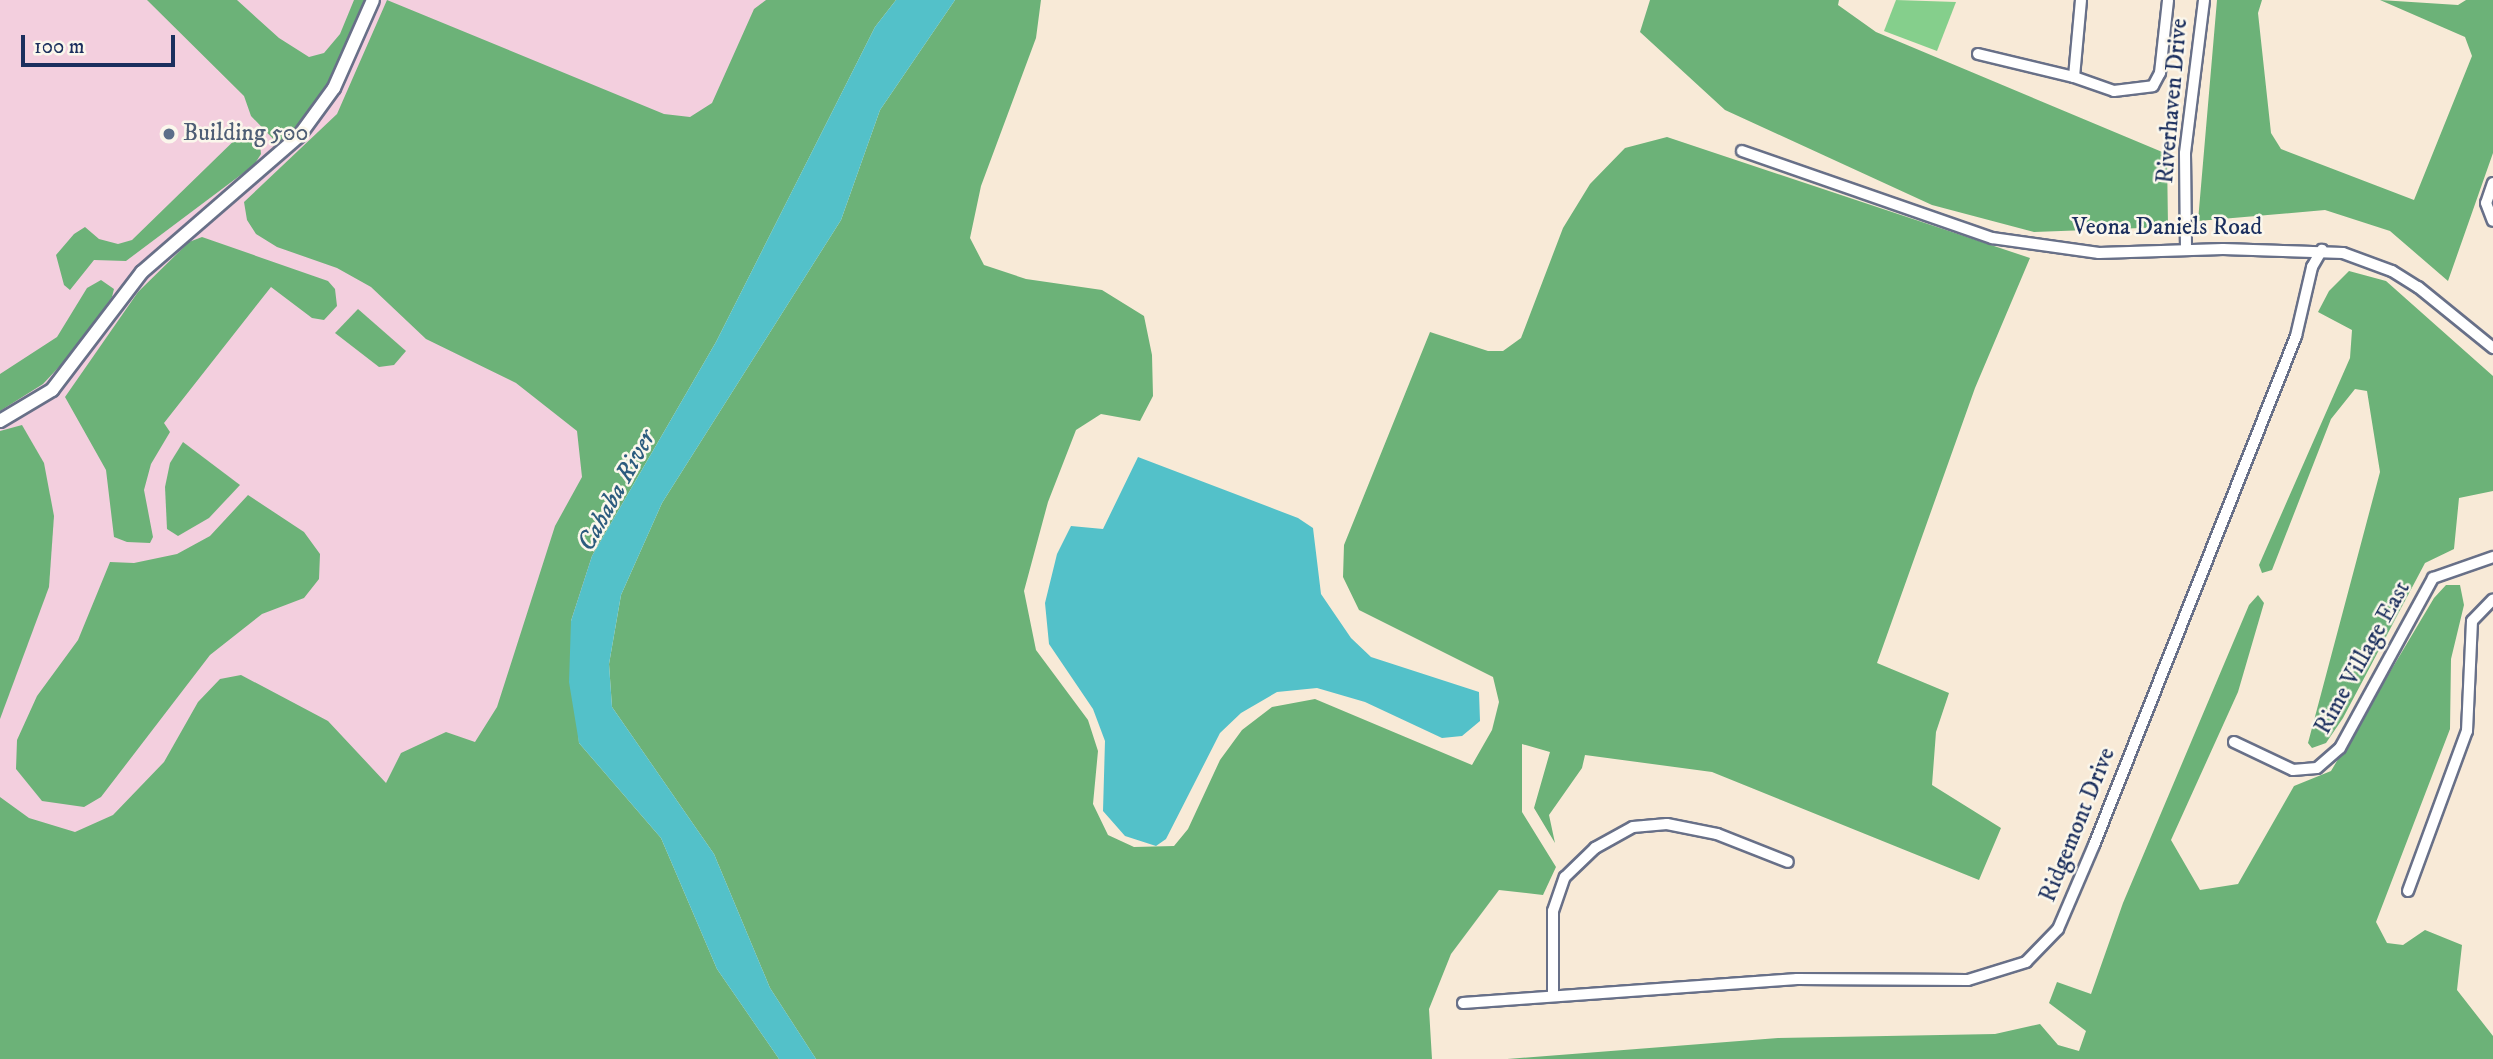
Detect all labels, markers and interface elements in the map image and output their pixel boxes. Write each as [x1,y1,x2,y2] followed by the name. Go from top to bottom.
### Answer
[2151,17,2195,185] street label: Riverhaven Drive
[24,21,178,65] scale bar
[34,34,85,60] text: 100 m
[183,120,308,148] place label: Building 500
[161,126,177,142] marker: Building 500
[2072,214,2262,242] street label: Veona Daniels Road
[571,425,663,557] water label: Cahaba River
[2309,576,2417,740] street label: Rime Village East
[2034,744,2122,906] street label: Ridgemont Drive

